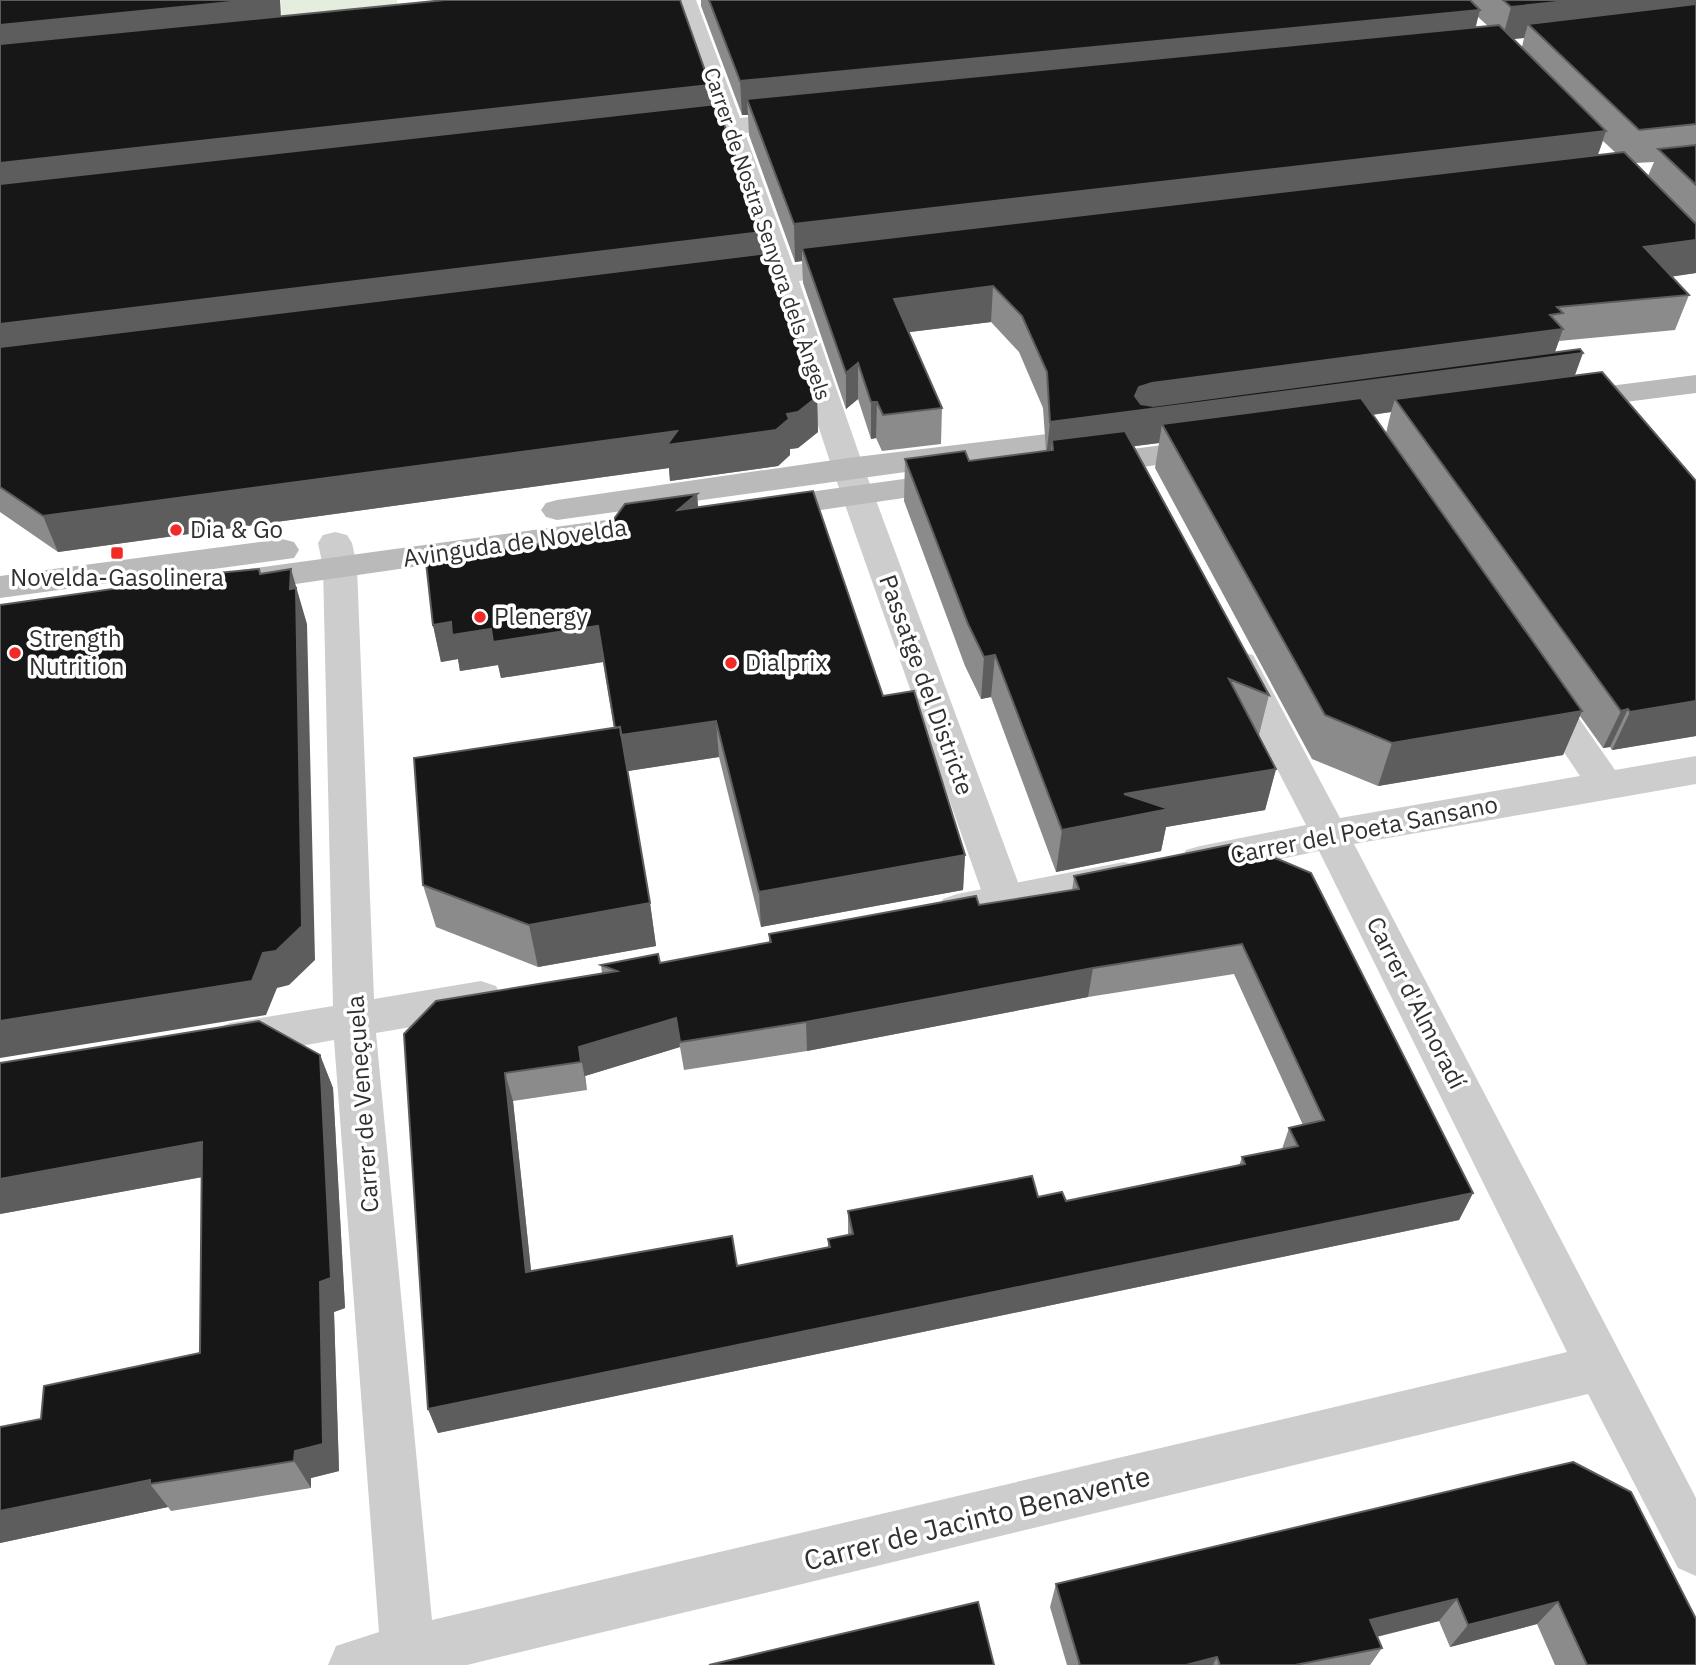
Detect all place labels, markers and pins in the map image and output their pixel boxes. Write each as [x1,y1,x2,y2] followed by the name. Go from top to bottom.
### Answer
[190,513,283,545] place label: Dia & Go
[168,522,184,538] marker: Dia & Go
[109,545,125,561] marker: Novelda-Gasolinera
[10,561,224,593] place label: Novelda-Gasolinera
[494,600,588,632] place label: Plenergy
[472,609,488,625] marker: Plenergy
[29,622,124,682] place label: Strength Nutrition
[7,645,23,661] marker: Strength Nutrition
[745,646,827,678] place label: Dialprix
[723,655,739,671] marker: Dialprix

